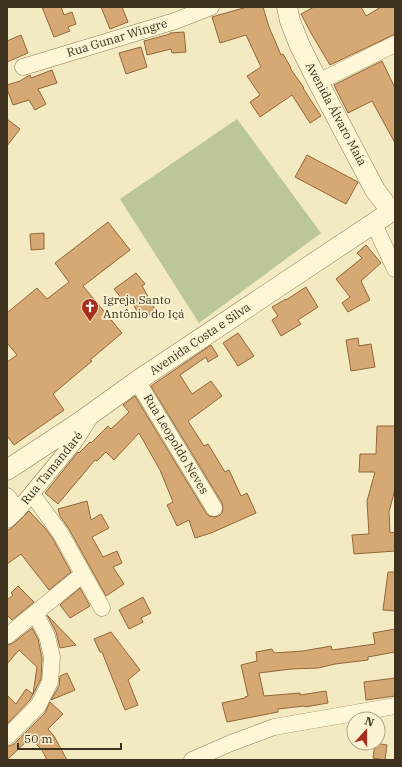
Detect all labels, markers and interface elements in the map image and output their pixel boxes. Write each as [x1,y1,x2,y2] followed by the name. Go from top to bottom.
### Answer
[65,15,169,60] street label: Rua Gunar Wingre
[303,59,370,169] street label: Avenida Álvaro Maia
[103,292,185,321] place label: Igreja Santo Antônio do Içá
[80,297,100,322] church icon: Igreja Santo Antônio do Içá
[146,299,254,378] street label: Avenida Costa e Silva
[141,391,212,497] street label: Rua Leopoldo Neves
[17,428,86,507] street label: Rua Tamandaré
[346,711,386,751] north arrow
[363,714,376,730] text: N
[18,725,121,751] scale bar
[24,731,53,746] text: 50 m

